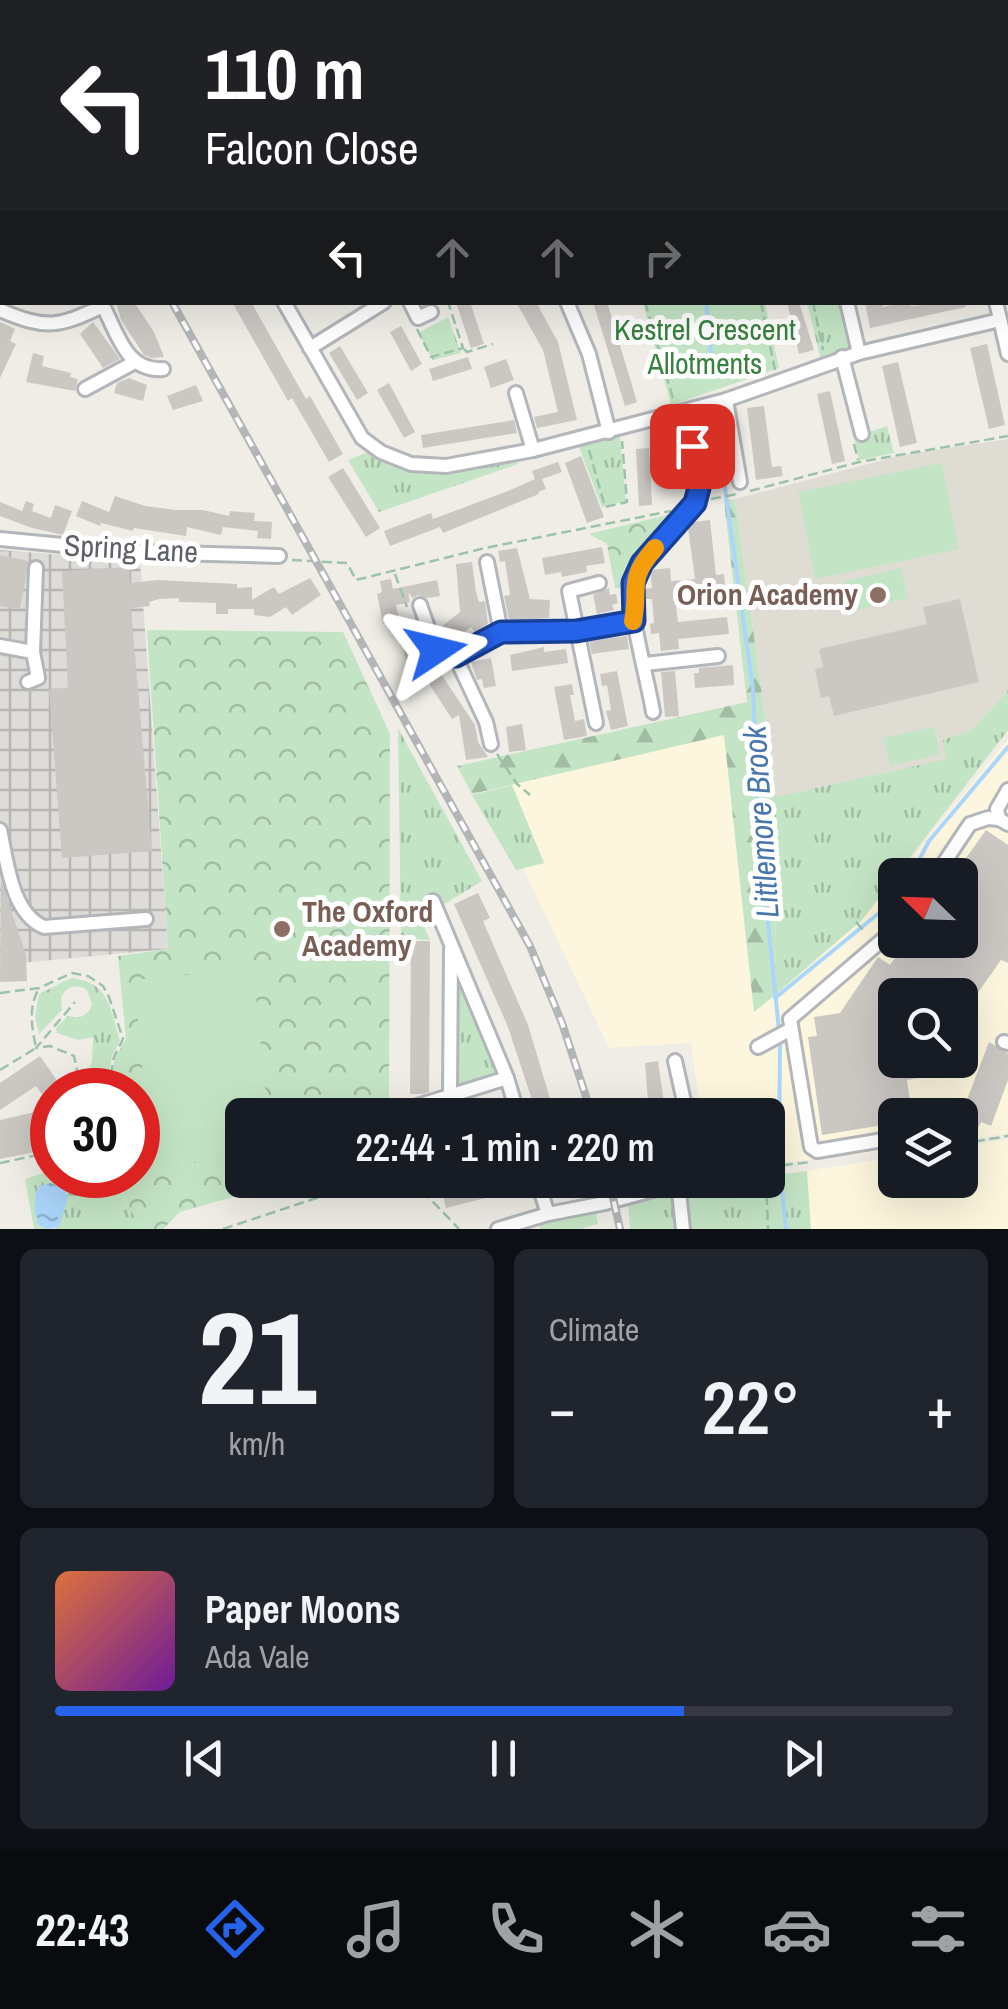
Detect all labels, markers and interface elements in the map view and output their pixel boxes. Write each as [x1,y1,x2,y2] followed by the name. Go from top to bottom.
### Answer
[205,27,365,121] text: 110 m
[40,40,170,170] icon: left
[205,117,419,178] text: Falcon Close
[320,230,375,285] icon: left
[425,230,480,285] icon: ahead
[530,230,585,285] icon: ahead
[635,230,690,285] icon: right
[614,309,796,383] park label: Kestrel Crescent Allotments
[650,404,735,489] pin
[665,419,720,474] icon: arrive
[63,525,199,571] street label: Spring Lane
[677,574,858,614] place label: Orion Academy
[867,584,889,606] marker: Orion Academy
[384,598,488,702] position arrow
[732,724,789,920] water label: Littlemore Brook
[878,858,978,958] north arrow
[878,858,978,1198] map controls
[302,891,433,965] place label: The Oxford Academy
[271,918,293,940] marker: The Oxford Academy
[878,978,978,1078] button: search
[30,1068,160,1198] speed limit sign: 30
[878,1098,978,1198] button: layers
[355,1122,655,1173] text: 22:44 · 1 min · 220 m
[198,1269,316,1445] text: 21
[549,1308,639,1351] text: Climate
[702,1356,800,1457] text: 22°
[549,1371,575,1445] text: −
[927,1371,953,1445] text: +
[229,1422,285,1465] text: km/h
[205,1584,401,1635] text: Paper Moons
[205,1635,310,1678] text: Ada Vale
[177,1731,232,1786] icon: previous
[476,1731,531,1786] icon: pause
[776,1731,831,1786] icon: next
[200,1894,270,1964] icon: directions
[341,1894,411,1964] icon: music
[481,1894,551,1964] icon: phone
[622,1894,692,1964] icon: climate
[762,1894,832,1964] icon: car
[903,1894,973,1964] icon: filters
[35,1899,130,1960] text: 22:43

